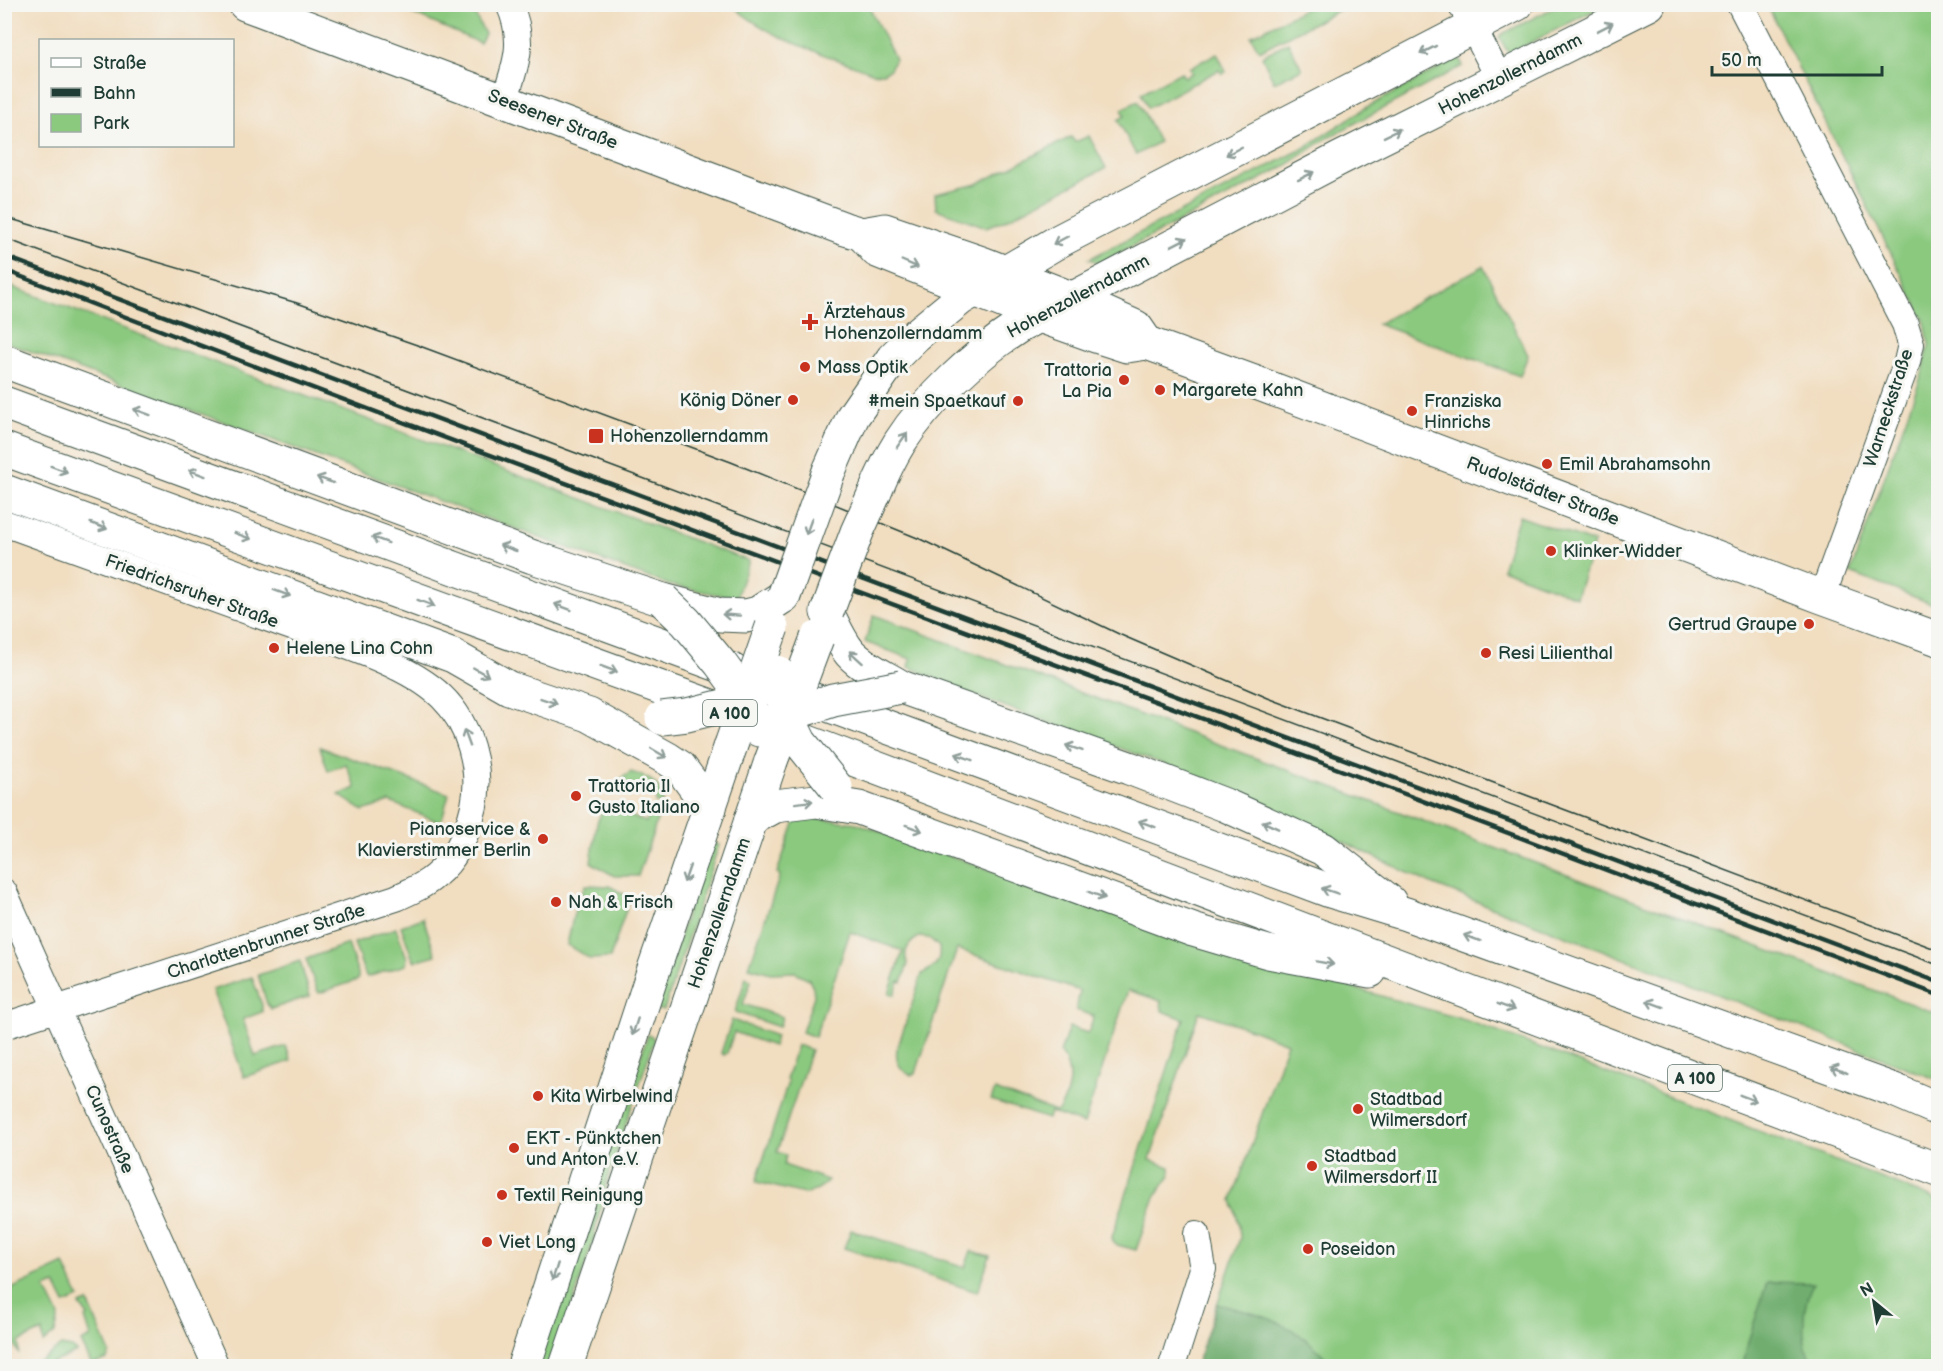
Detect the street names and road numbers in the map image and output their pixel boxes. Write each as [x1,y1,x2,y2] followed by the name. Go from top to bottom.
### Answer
[1435,29,1586,120] street label: Hohenzollerndamm
[485,85,621,154] street label: Seesener Straße
[1003,250,1153,343] street label: Hohenzollerndamm
[1860,346,1918,470] street label: Warneckstraße
[1463,453,1622,530] street label: Rudolstädter Straße
[102,550,282,633] street label: Friedrichsruher Straße
[703,700,757,726] road number: A 100
[684,835,755,991] street label: Hohenzollerndamm
[165,899,368,983] street label: Charlottenbrunner Straße
[1668,1065,1722,1091] road number: A 100
[81,1082,139,1177] street label: Cunostraße

